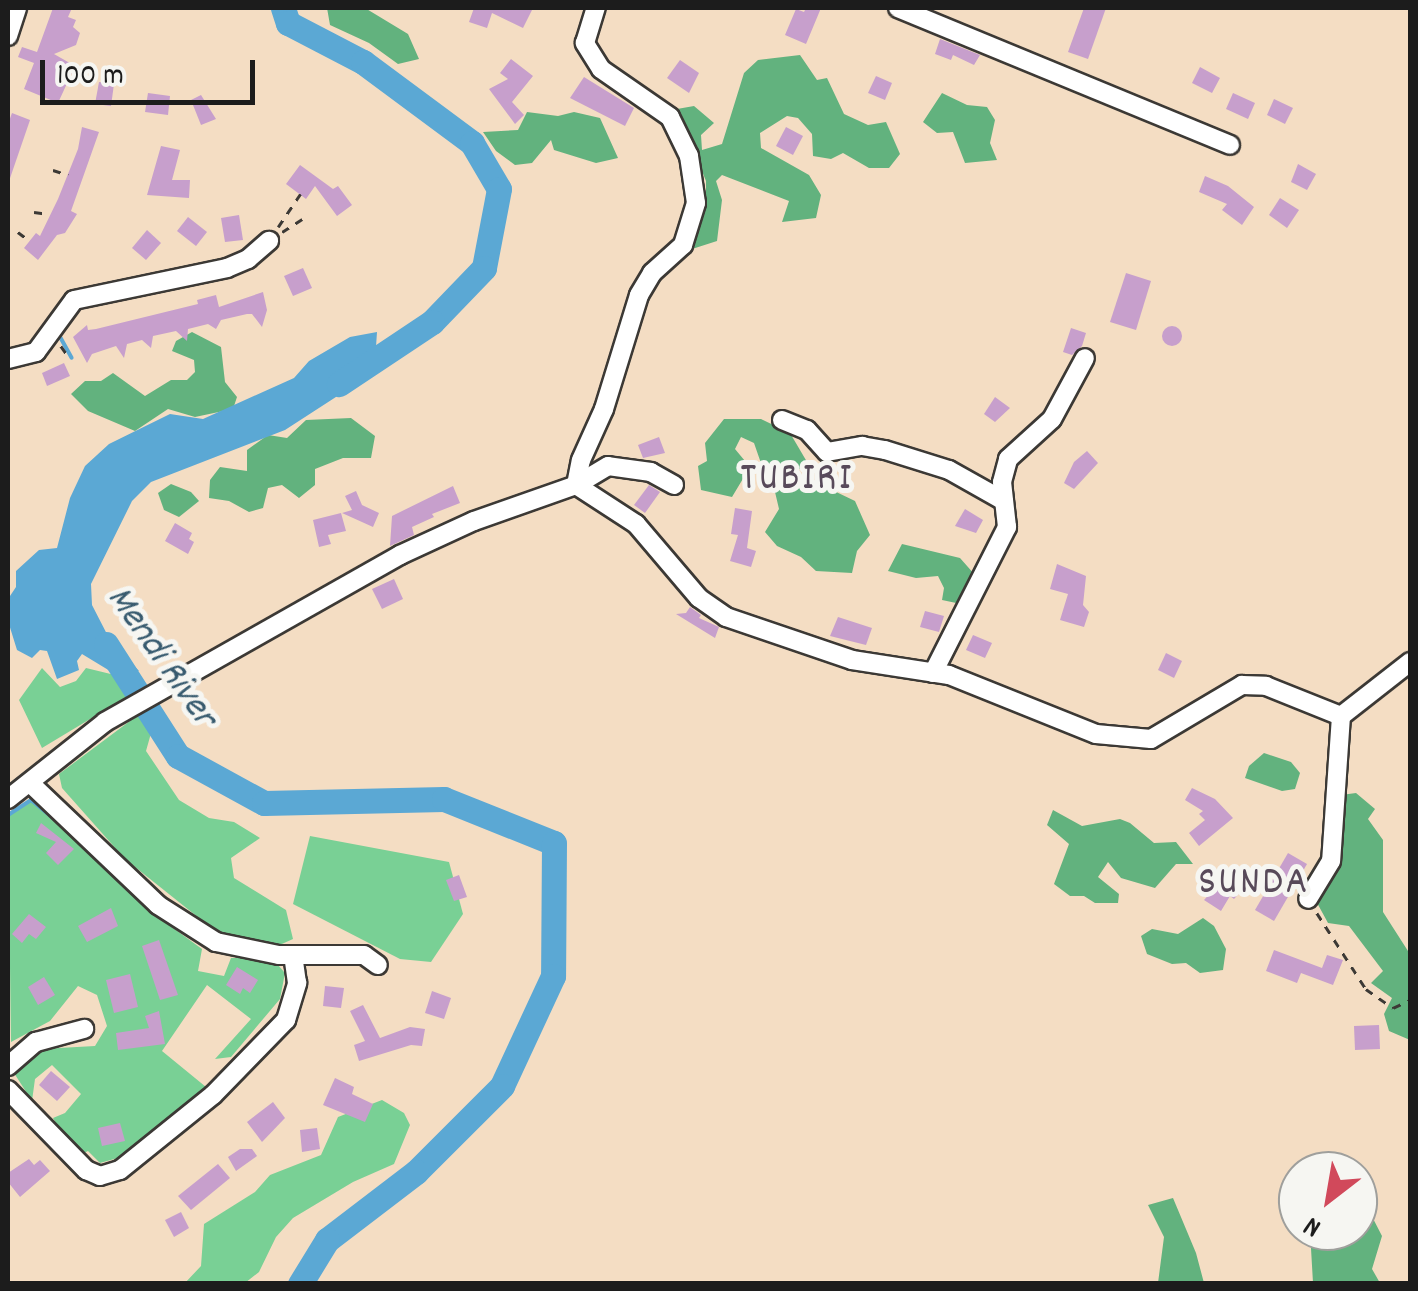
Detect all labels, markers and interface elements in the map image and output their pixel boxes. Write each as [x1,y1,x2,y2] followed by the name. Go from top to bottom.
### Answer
[45,40,260,102] scale bar
[57,56,124,99] text: 100 m
[740,457,854,505] district label: TUBIRI
[95,579,225,737] water label: Mendi River
[1198,861,1310,909] district label: SUNDA
[1278,1151,1378,1251] north arrow
[1297,1204,1330,1246] text: N

